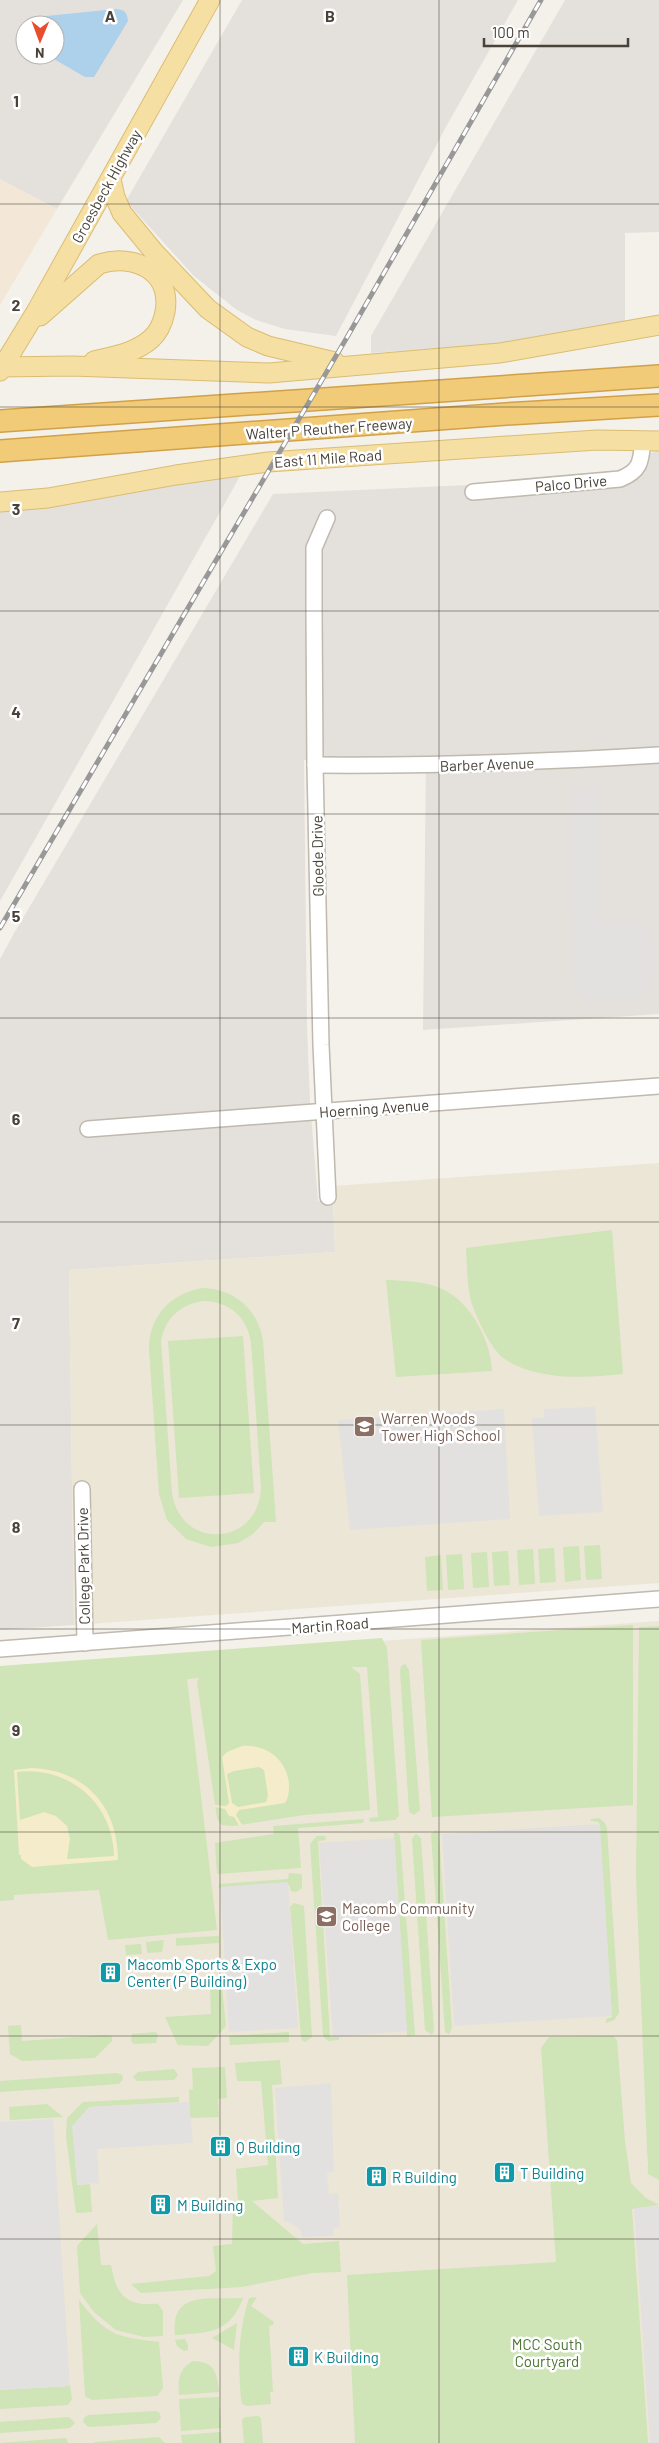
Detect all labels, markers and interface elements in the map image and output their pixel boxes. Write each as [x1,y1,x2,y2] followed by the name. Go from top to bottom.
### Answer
[105,6,116,25] text: A
[325,6,335,25] text: B
[15,15,65,65] north arrow
[484,15,628,47] scale bar
[492,23,530,41] text: 100 m
[35,45,45,62] text: N
[13,91,19,110] text: 1
[67,126,145,246] street label: Groesbeck Highway
[12,295,21,314] text: 2
[245,413,413,443] street label: Walter P Reuther Freeway
[273,445,383,471] street label: East 11 Mile Road
[534,471,608,495] street label: Palco Drive
[12,499,20,518] text: 3
[11,702,21,721] text: 4
[439,753,535,775] street label: Barber Avenue
[307,815,327,897] street label: Gloede Drive
[12,906,21,925] text: 5
[318,1095,430,1121] street label: Hoerning Avenue
[12,1109,21,1128] text: 6
[12,1313,20,1332] text: 7
[381,1409,500,1444] place label: Warren Woods Tower High School
[353,1415,377,1439] school or university icon: Warren Woods Tower High School
[73,1507,93,1625] street label: College Park Drive
[12,1517,21,1536] text: 8
[291,1613,369,1637] street label: Martin Road
[12,1720,20,1739] text: 9
[342,1899,474,1934] place label: Macomb Community College
[314,1905,338,1929] school or university icon: Macomb Community College
[127,1955,277,1990] place label: Macomb Sports & Expo Center (P Building)
[99,1961,123,1985] building icon: Macomb Sports & Expo Center (P Building)
[208,2135,232,2159] building icon: Q Building
[236,2138,300,2156] place label: Q Building
[492,2161,516,2185] building icon: T Building
[520,2164,584,2182] place label: T Building
[364,2165,388,2189] building icon: R Building
[392,2168,457,2186] place label: R Building
[149,2193,173,2217] building icon: M Building
[177,2196,243,2214] place label: M Building
[512,2335,582,2370] park label: MCC South Courtyard
[286,2345,310,2369] building icon: K Building
[314,2348,379,2366] place label: K Building

